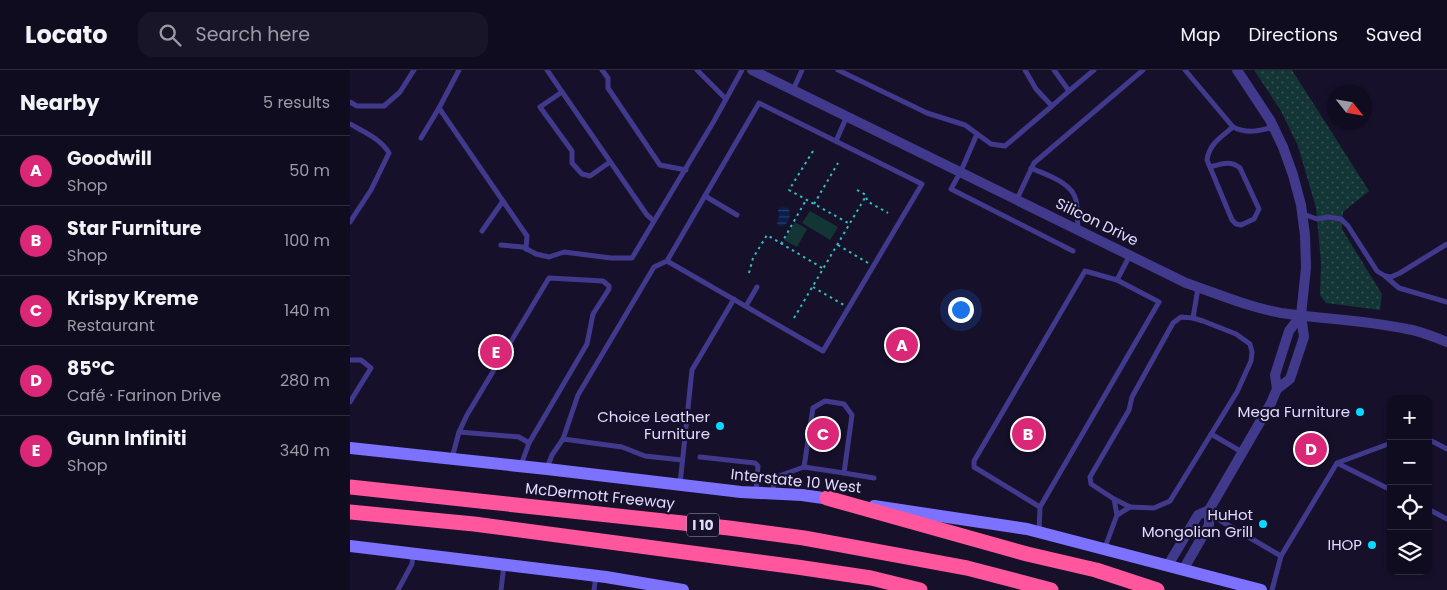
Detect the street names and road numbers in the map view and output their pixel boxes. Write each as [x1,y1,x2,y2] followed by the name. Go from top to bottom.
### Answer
[1052,192,1142,251] street label: Silicon Drive
[730,463,862,498] street label: Interstate 10 West
[524,477,676,514] street label: McDermott Freeway
[687,514,719,536] road number: I 10

